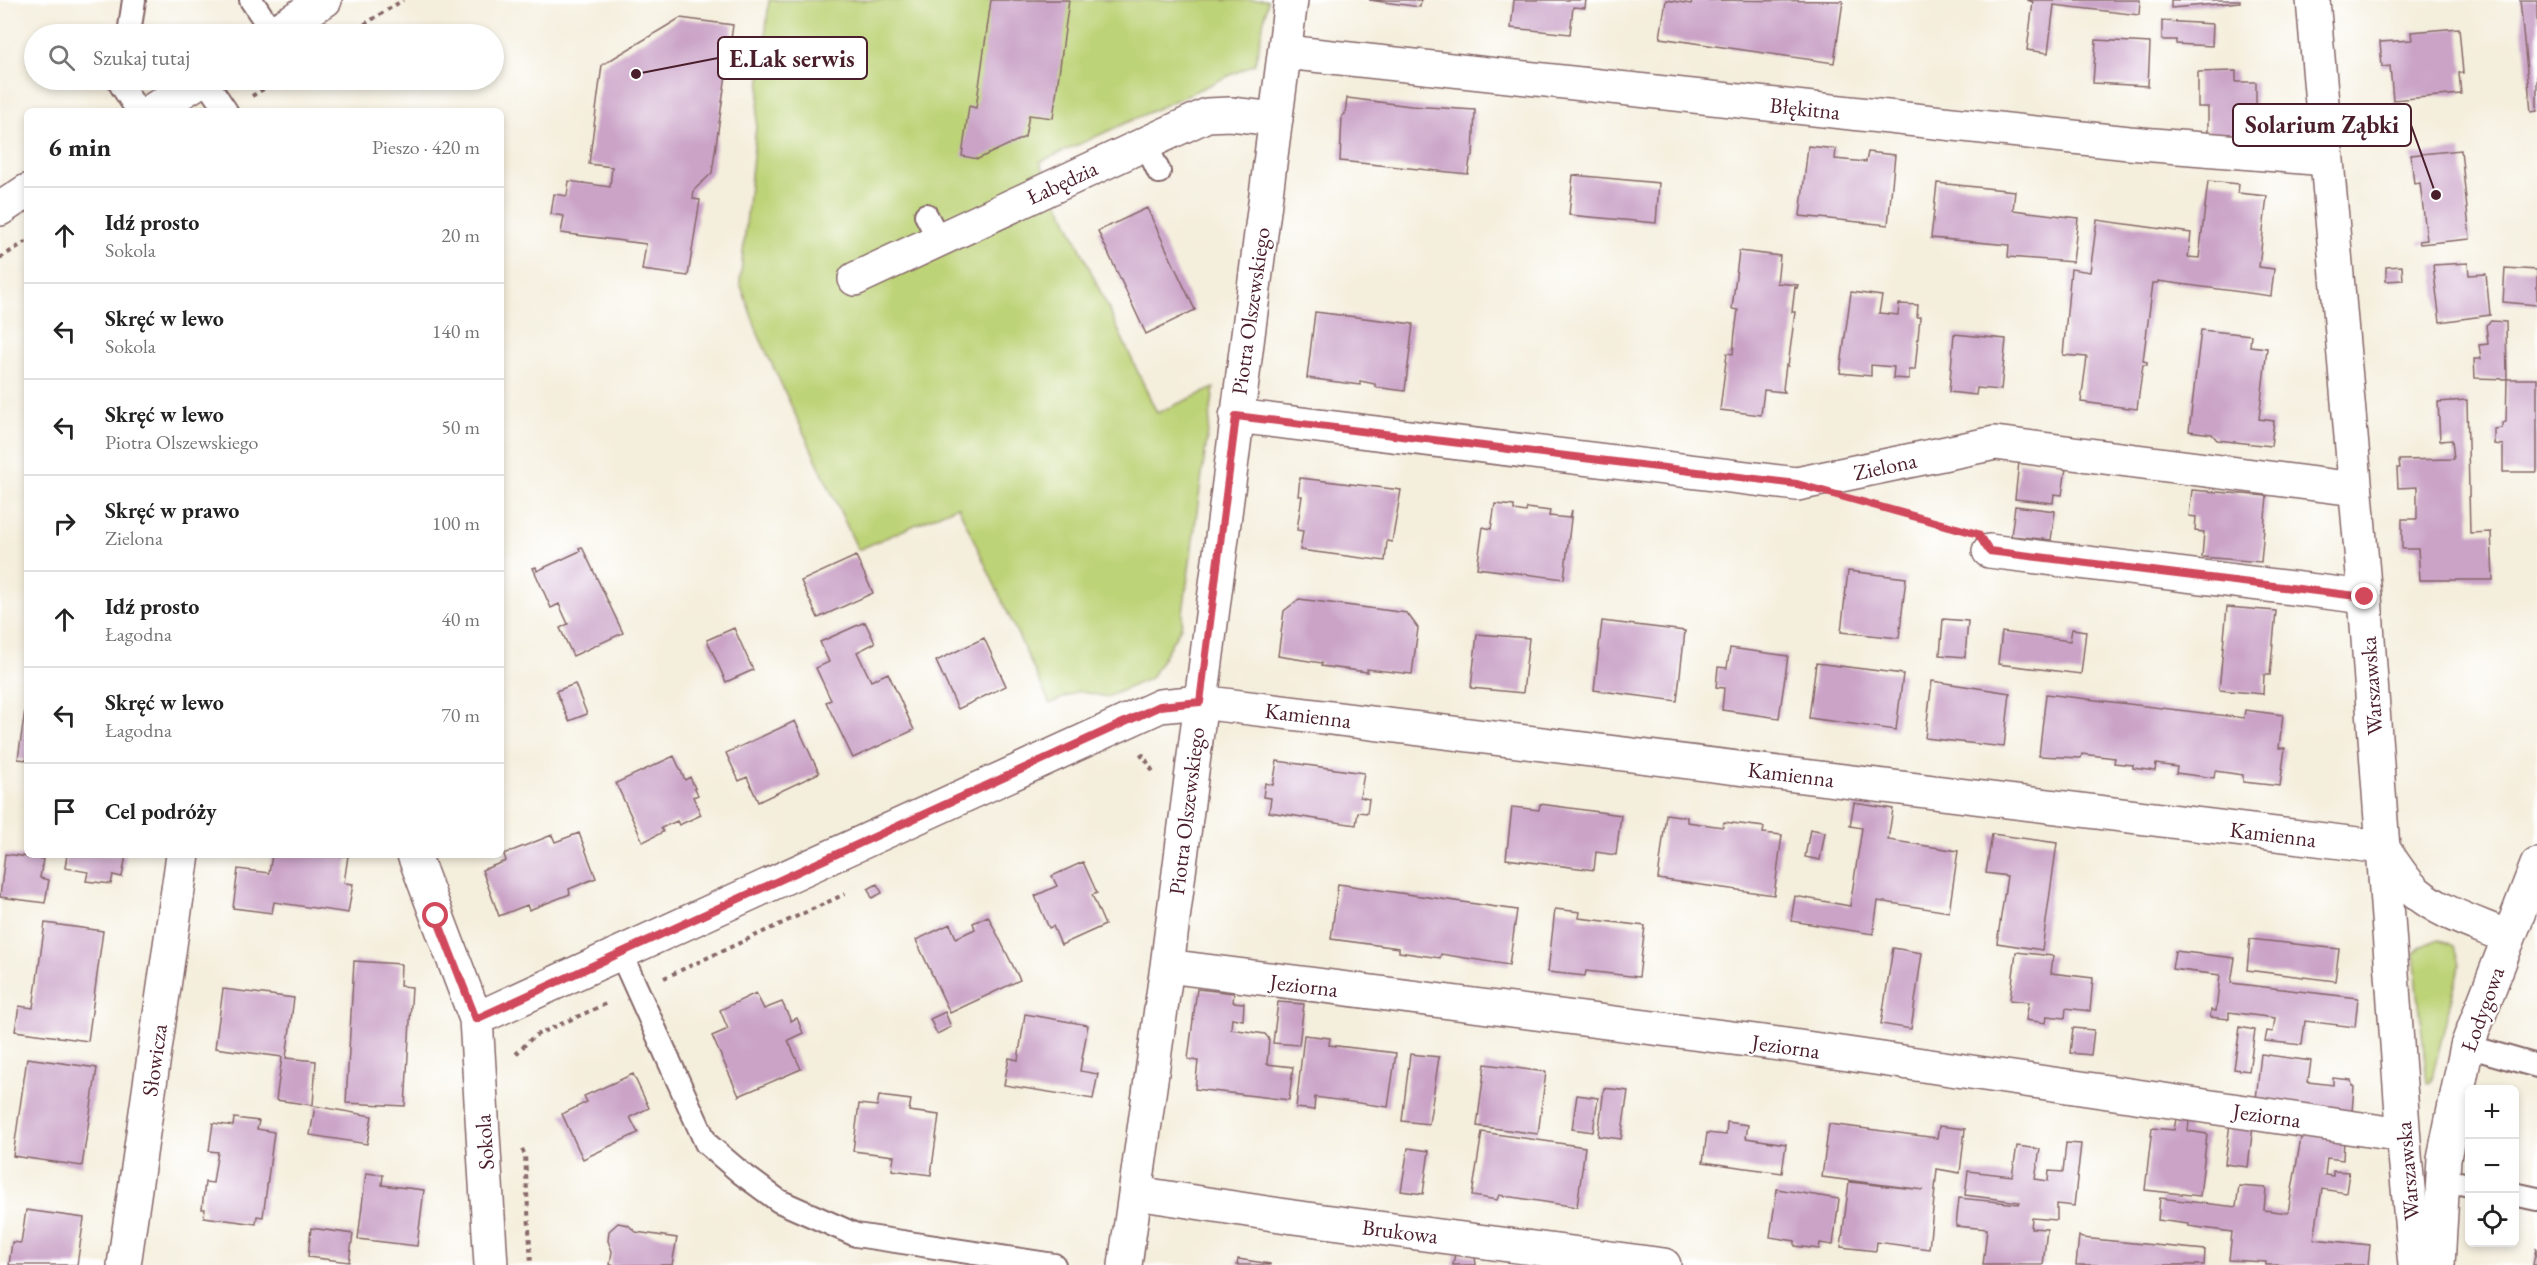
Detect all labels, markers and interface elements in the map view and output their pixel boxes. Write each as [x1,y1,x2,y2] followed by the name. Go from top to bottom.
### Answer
[24,24,504,90] search box
[718,37,867,79] callout: E.Lak serwis
[45,41,78,74] icon: search
[93,43,190,72] text: Szukaj tutaj
[729,43,855,74] text: E.Lak serwis
[1768,90,1842,127] street label: Błękitna
[2233,104,2411,146] callout: Solarium Ząbki
[2245,109,2399,141] text: Solarium Ząbki
[48,130,111,164] text: 6 min
[372,134,480,160] text: Pieszo · 420 m
[1022,153,1102,211] street label: Łabędzia
[105,208,199,237] text: Idź prosto
[48,219,81,252] icon: ahead
[441,222,480,248] text: 20 m
[1224,225,1277,397] street label: Piotra Olszewskiego
[105,237,156,263] text: Sokola
[105,304,224,333] text: Skręć w lewo
[48,315,81,348] icon: left
[432,318,480,344] text: 140 m
[105,333,156,359] text: Sokola
[105,400,224,429] text: Skręć w lewo
[48,411,81,444] icon: left
[441,414,480,440] text: 50 m
[105,429,258,455] text: Piotra Olszewskiego
[1851,446,1920,487] street label: Zielona
[105,496,239,525] text: Skręć w prawo
[48,507,81,540] icon: right
[432,510,480,536] text: 100 m
[105,525,163,551] text: Zielona
[2351,583,2377,609] route end
[105,592,199,621] text: Idź prosto
[48,603,81,636] icon: ahead
[441,606,480,632] text: 40 m
[105,621,172,647] text: Łagodna
[2354,635,2389,736] street label: Warszawska
[105,688,224,717] text: Skręć w lewo
[1263,696,1353,735] street label: Kamienna
[48,699,81,732] icon: left
[441,702,480,728] text: 70 m
[105,717,172,743] text: Łagodna
[1162,725,1211,897] street label: Piotra Olszewskiego
[1746,755,1836,794] street label: Kamienna
[48,795,81,828] icon: arrive
[105,797,217,826] text: Cel podróży
[2228,815,2318,854] street label: Kamienna
[422,902,448,928] route start
[2454,963,2511,1056] street label: Łodygowa
[1266,967,1340,1004] street label: Jeziorna
[135,1022,174,1098] street label: Słowicza
[1748,1027,1822,1066] street label: Jeziorna
[2465,1085,2519,1247] map controls
[2465,1085,2519,1139] button: +
[2229,1096,2303,1135] street label: Jeziorna
[468,1113,501,1171] street label: Sokola
[2389,1120,2426,1222] street label: Warszawska
[2465,1139,2519,1193] button: −
[2465,1193,2519,1247] button: locate
[1360,1212,1440,1251] street label: Brukowa

